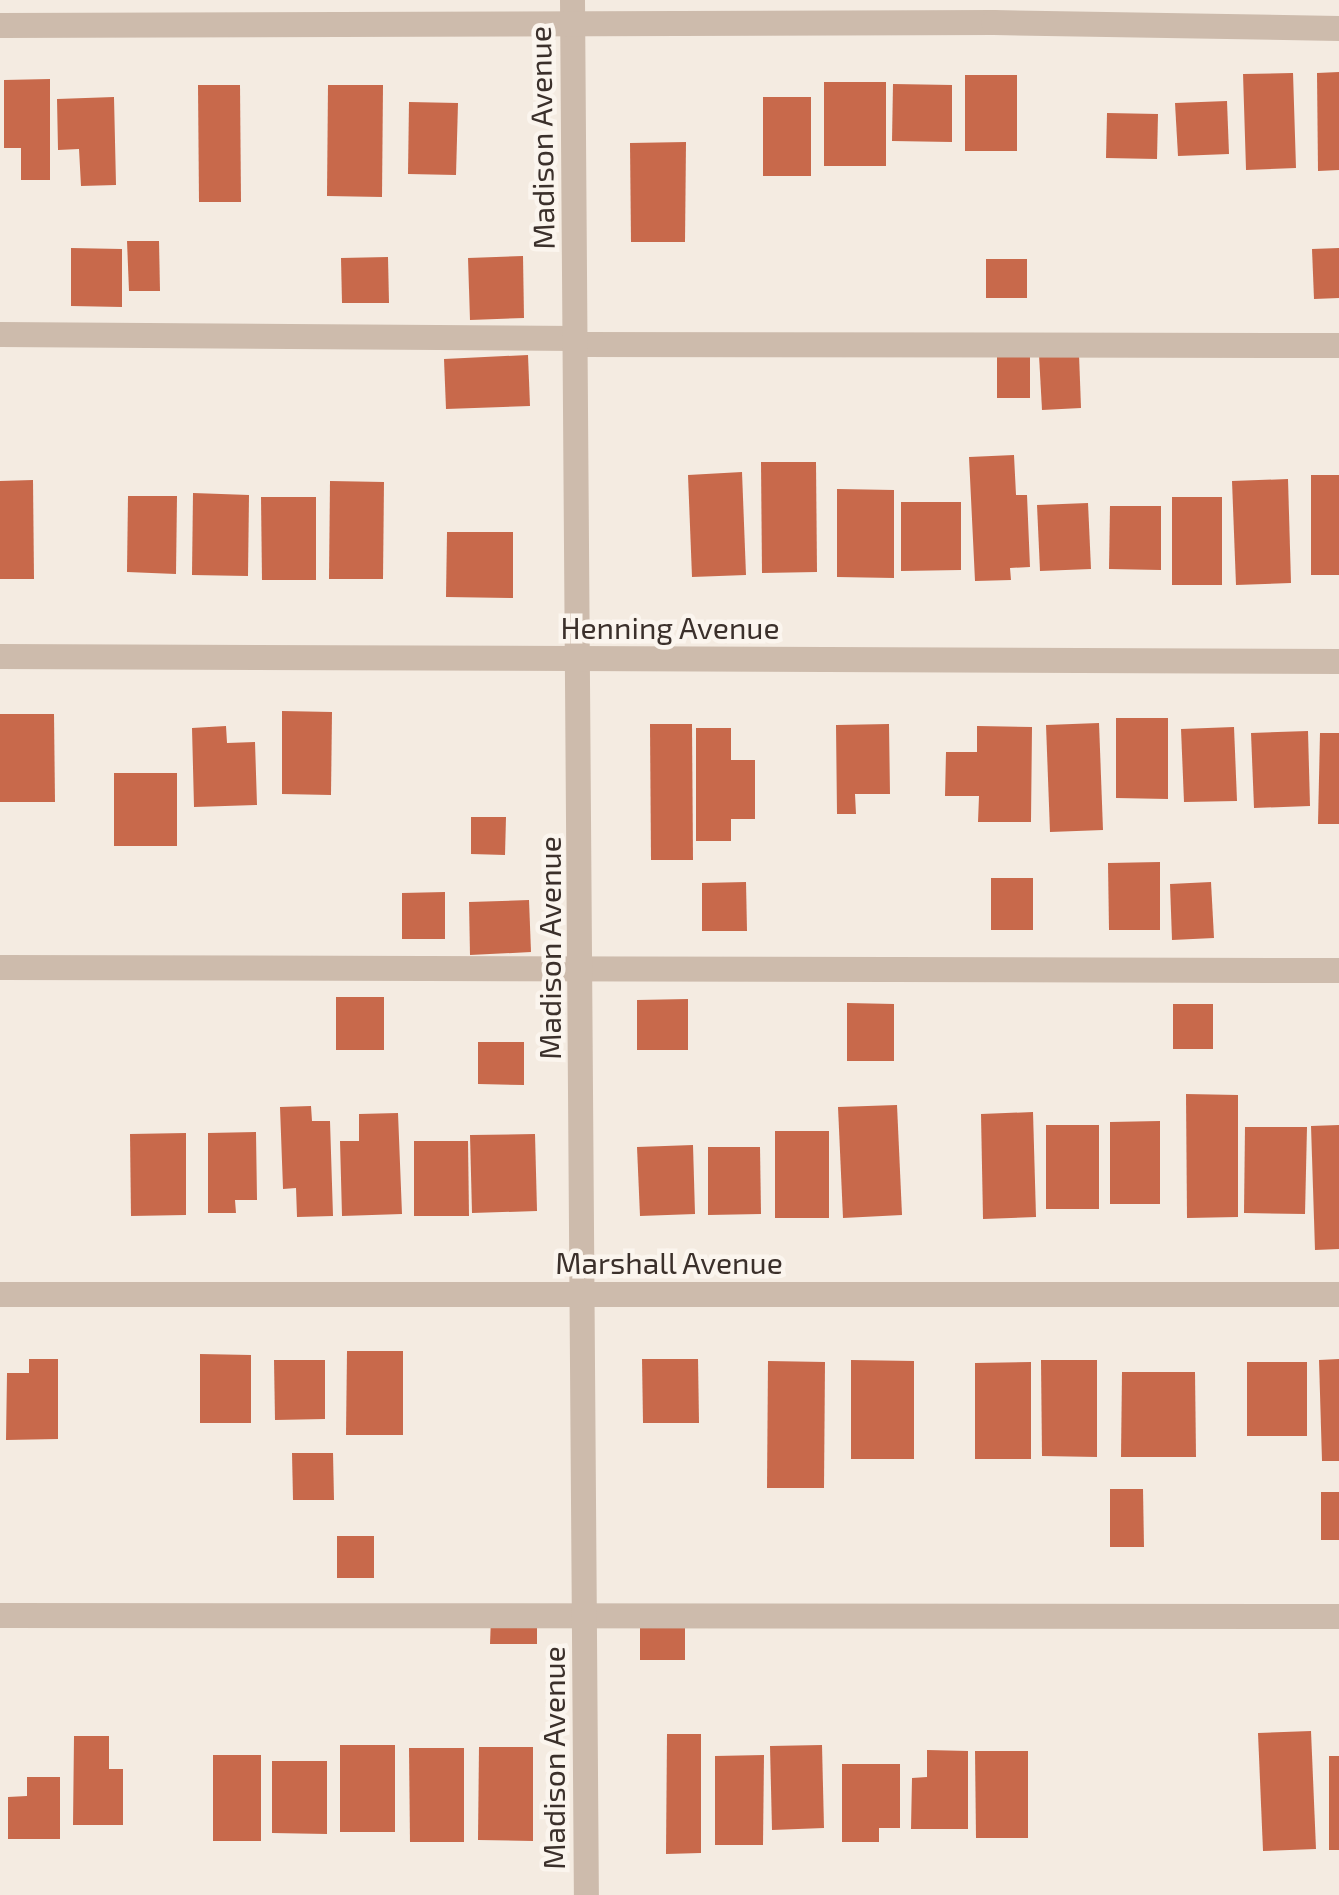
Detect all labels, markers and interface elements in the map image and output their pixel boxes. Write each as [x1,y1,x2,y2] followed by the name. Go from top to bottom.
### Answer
[521,26,561,250] street label: Madison Avenue
[560,609,780,645] street label: Henning Avenue
[531,836,567,1060] street label: Madison Avenue
[555,1244,783,1280] street label: Marshall Avenue
[535,1646,571,1870] street label: Madison Avenue

